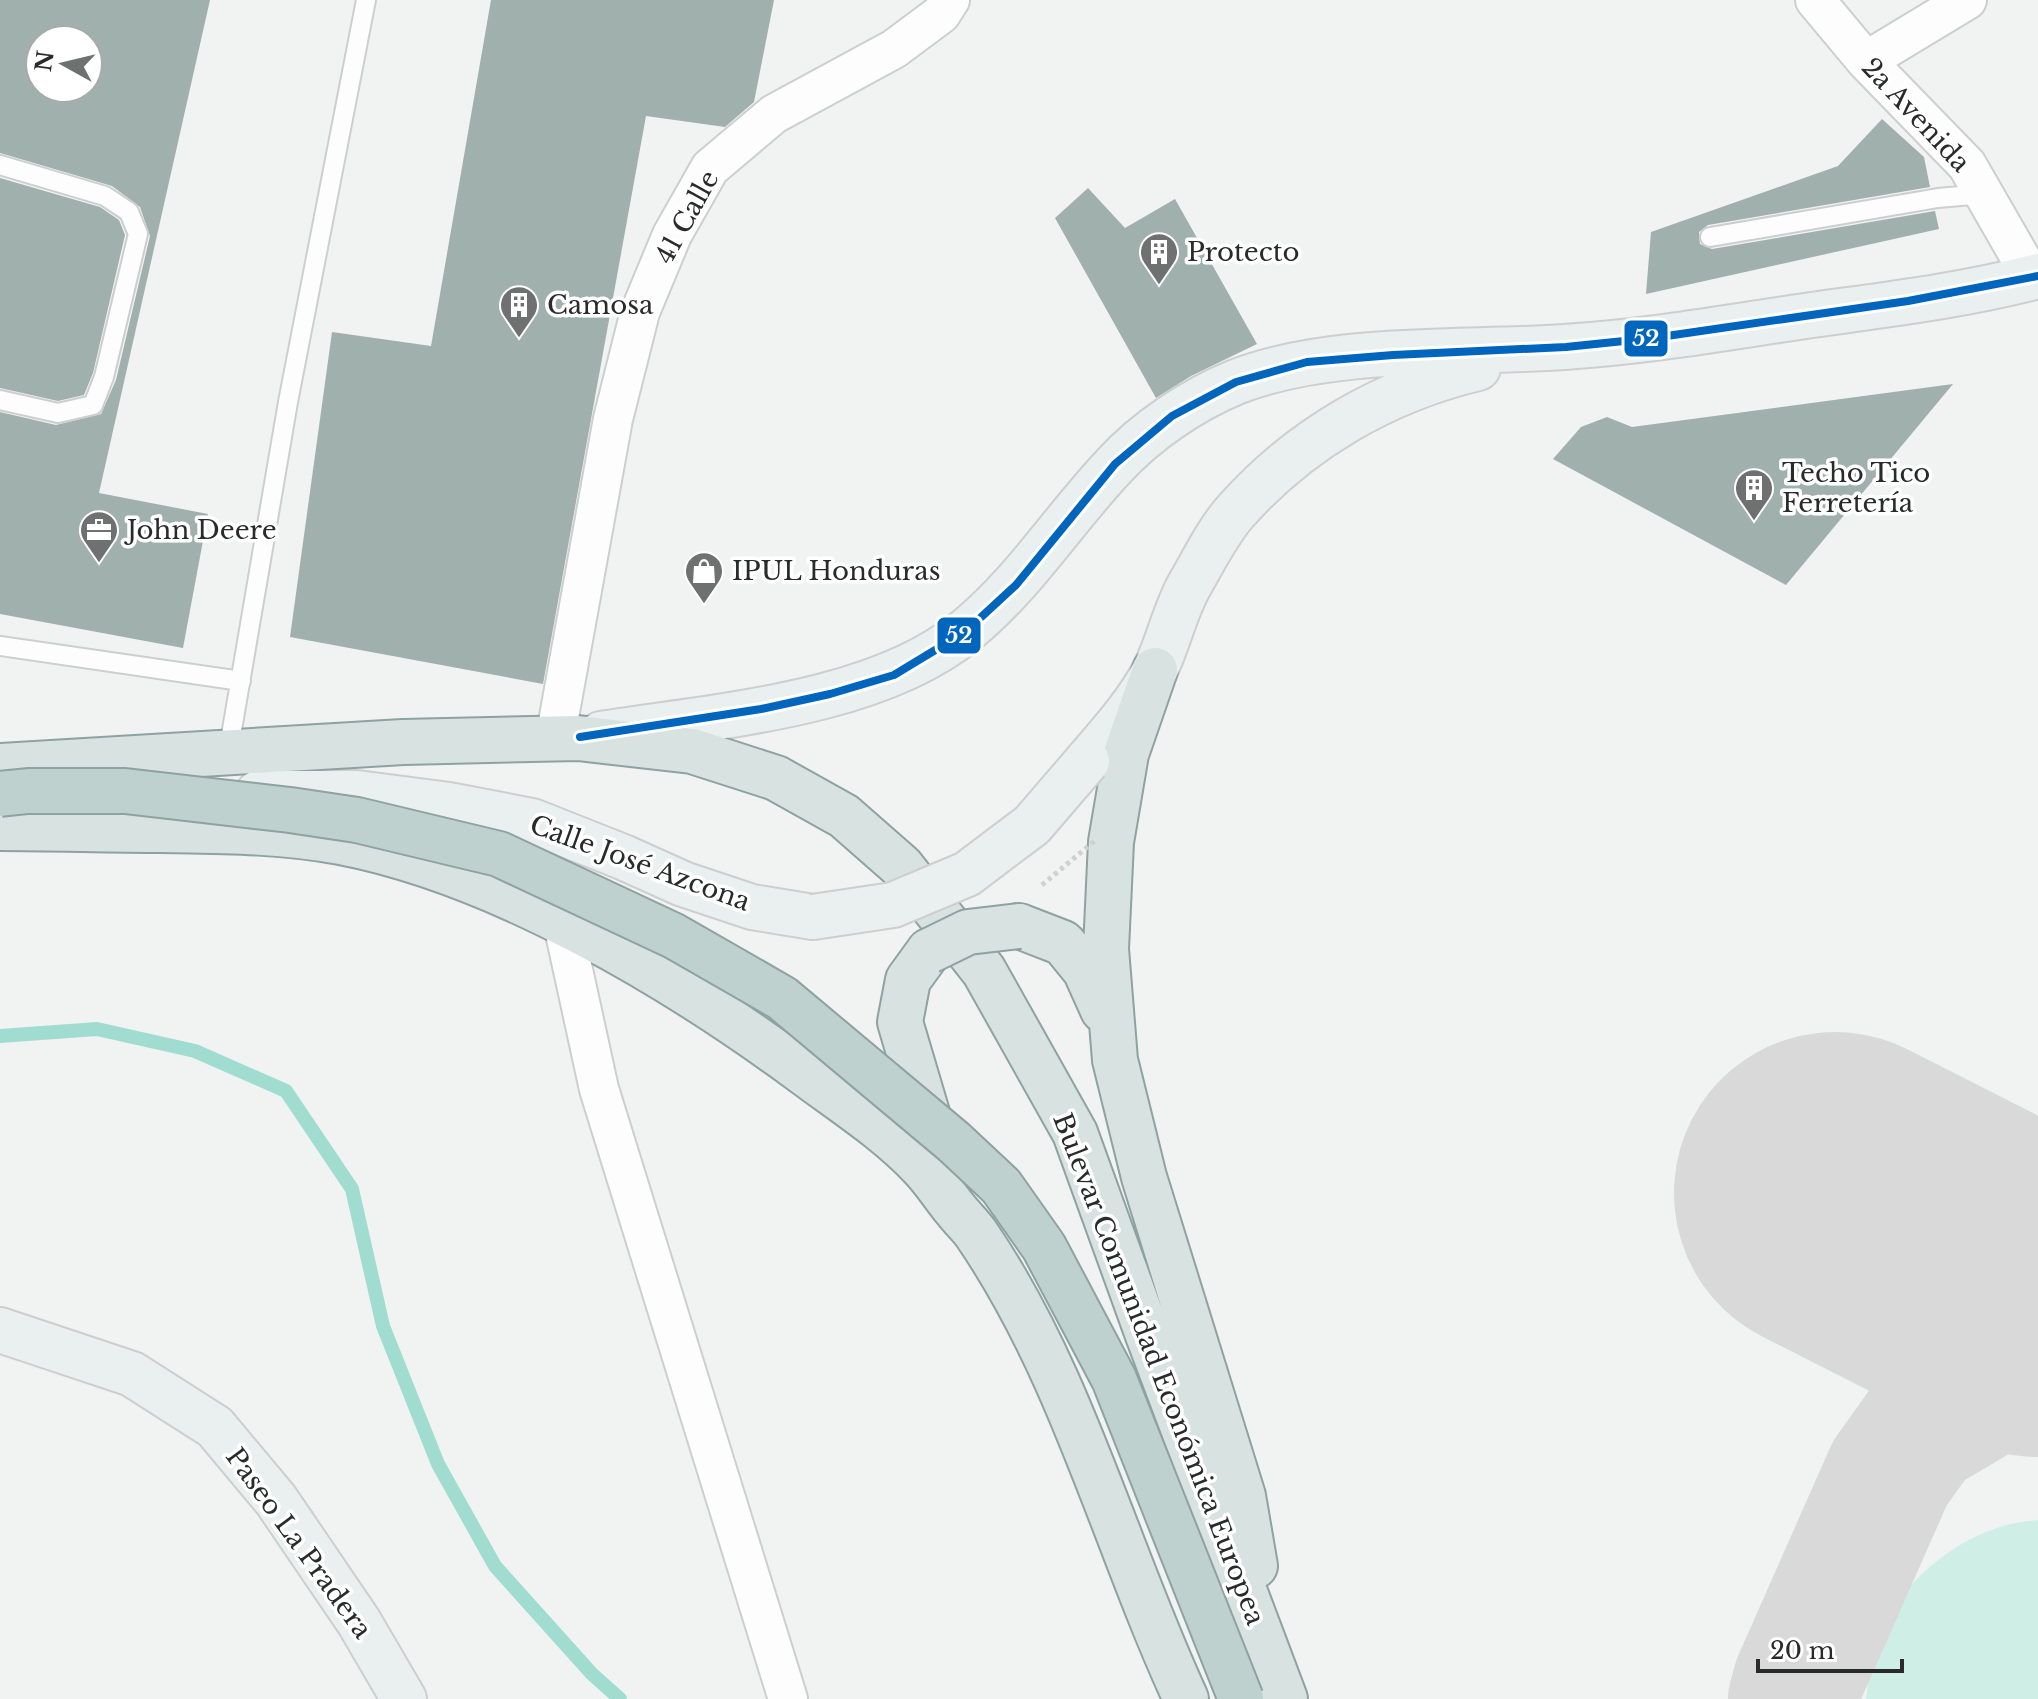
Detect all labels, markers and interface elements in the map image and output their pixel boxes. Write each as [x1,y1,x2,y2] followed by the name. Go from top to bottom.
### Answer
[24,24,104,104] north arrow
[30,49,60,73] text: N
[1855,51,1977,179] street label: 2a Avenida
[648,165,726,269] street label: 41 Calle
[1138,231,1180,286] building icon: Protecto
[1187,236,1299,268] place label: Protecto
[498,284,540,339] building icon: Camosa
[547,289,654,321] place label: Camosa
[1623,319,1669,358] line badge: 52
[1632,325,1660,352] text: 52
[1782,457,1930,519] place label: Techo Tico Ferretería
[1733,467,1775,522] building icon: Techo Tico Ferretería
[78,509,120,564] office icon: John Deere
[124,514,277,546] place label: John Deere
[683,550,725,605] shop icon: IPUL Honduras
[732,555,940,587] place label: IPUL Honduras
[936,616,982,655] line badge: 52
[945,622,973,649] text: 52
[526,808,755,918] street label: Calle José Azcona
[1046,1109,1272,1630] street label: Bulevar Comunidad Económica Europea
[219,1442,379,1645] street label: Paseo La Pradera
[1758,1623,1902,1673] scale bar
[1770,1636,1835,1665] text: 20 m

